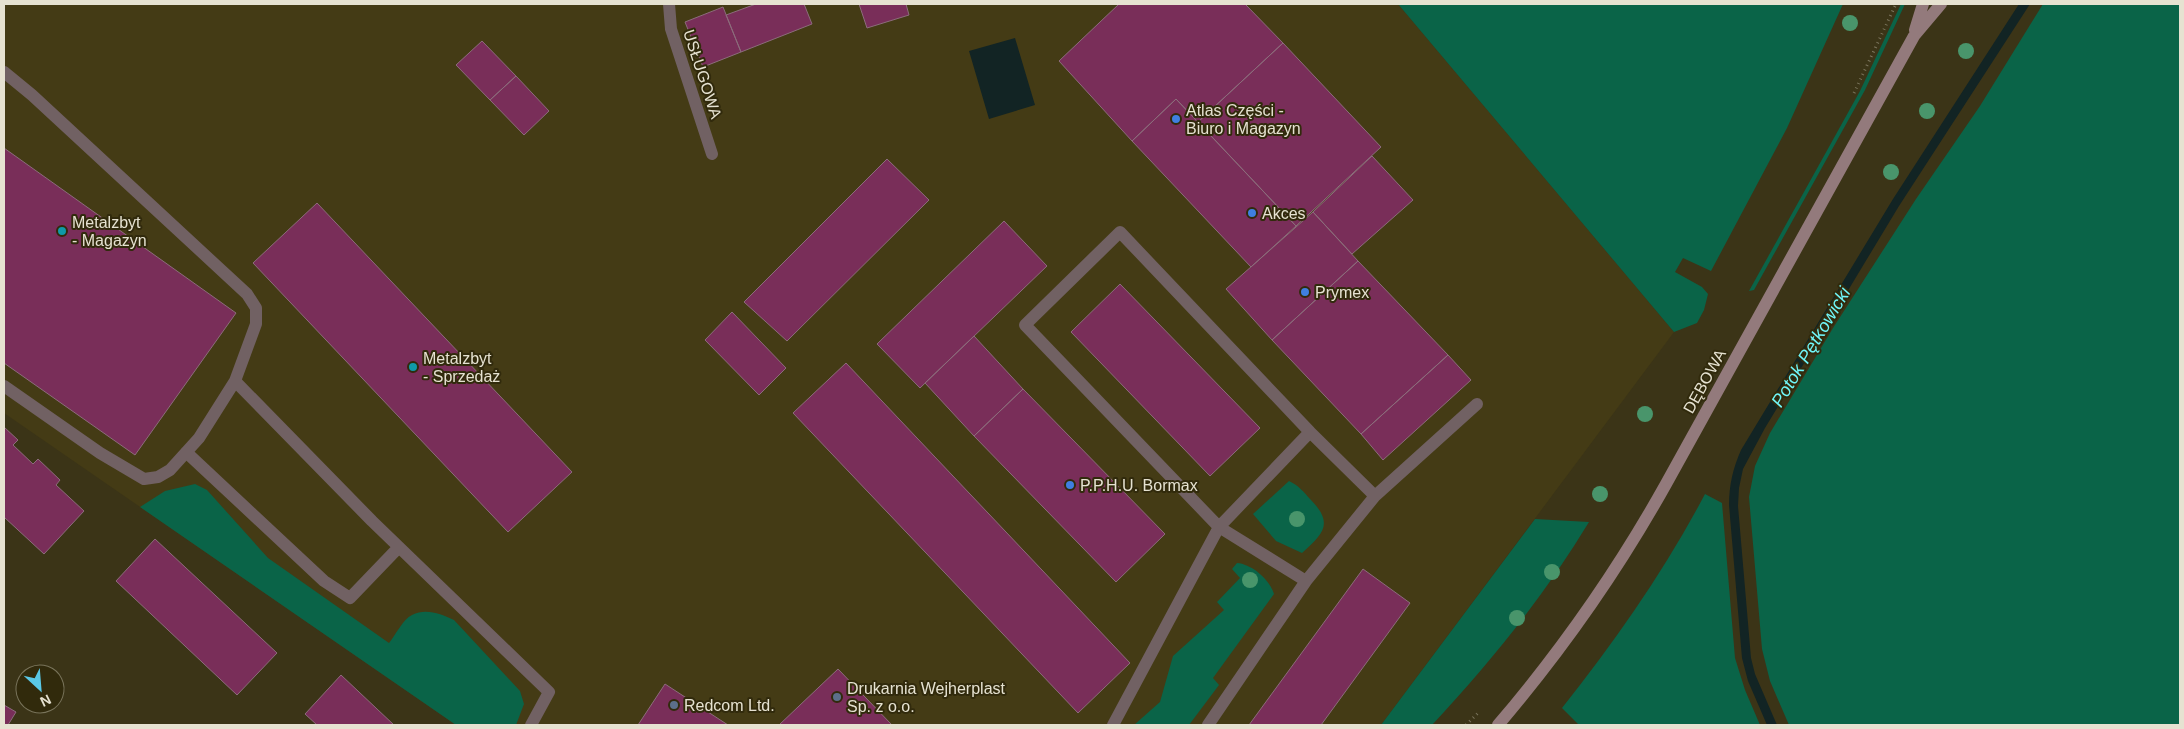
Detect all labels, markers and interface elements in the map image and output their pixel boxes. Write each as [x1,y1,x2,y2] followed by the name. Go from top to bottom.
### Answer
[680,27,725,121] street label: USŁUGOWA
[1186,102,1301,137] place label: Atlas Części - Biuro i Magazyn
[1170,113,1182,125] marker: Atlas Części - Biuro i Magazyn
[1262,205,1306,222] place label: Akces
[1246,207,1258,219] marker: Akces
[72,214,147,249] place label: Metalzbyt - Magazyn
[56,225,68,237] marker: Metalzbyt - Magazyn
[1767,283,1855,410] water label: Potok Pętkowicki
[1315,284,1369,301] place label: Prymex
[1299,286,1311,298] marker: Prymex
[1680,346,1729,416] street label: DĘBOWA
[423,350,500,385] place label: Metalzbyt - Sprzedaż
[407,361,419,373] marker: Metalzbyt - Sprzedaż
[1080,477,1198,494] place label: P.P.H.U. Bormax
[1064,479,1076,491] marker: P.P.H.U. Bormax
[15,664,65,714] north arrow
[847,680,1006,715] place label: Drukarnia Wejherplast Sp. z o.o.
[38,691,54,710] text: N
[831,691,843,703] marker: Drukarnia Wejherplast Sp. z o.o.
[684,697,775,714] place label: Redcom Ltd.
[668,699,680,711] marker: Redcom Ltd.

